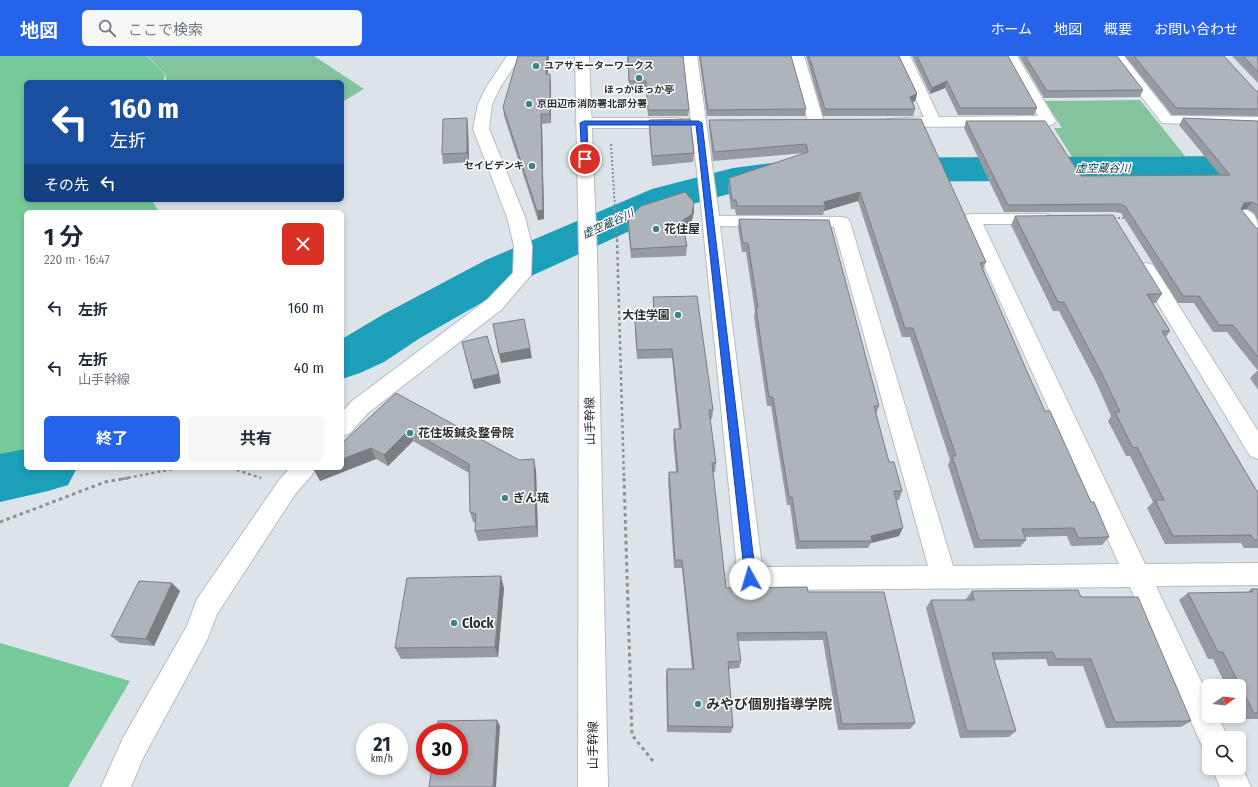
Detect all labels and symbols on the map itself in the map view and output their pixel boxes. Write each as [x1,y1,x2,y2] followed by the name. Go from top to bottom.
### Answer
[544,60,654,72] place label: ユアサモーターワークス
[531,61,541,71] marker: ユアサモーターワークス
[634,73,644,83] marker: ほっかほっか亭
[604,84,674,96] place label: ほっかほっか亭
[537,98,647,110] place label: 京田辺市消防署北部分署
[524,99,534,109] marker: 京田辺市消防署北部分署
[568,142,602,176] pin
[464,160,524,172] place label: セイビデンキ
[527,161,537,171] marker: セイビデンキ
[1076,162,1131,175] water label: 虚空蔵谷川
[580,206,637,241] water label: 虚空蔵谷川
[664,222,700,236] place label: 花住屋
[651,224,661,234] marker: 花住屋
[622,308,670,322] place label: 大住学園
[673,310,683,320] marker: 大住学園
[583,397,597,445] street label: 山手幹線
[418,426,514,440] place label: 花住坂鍼灸整骨院
[405,428,415,438] marker: 花住坂鍼灸整骨院
[513,491,549,505] place label: ぎん琉
[500,493,510,503] marker: ぎん琉
[729,558,771,600] position arrow
[462,615,495,632] place label: Clock
[449,618,459,628] marker: Clock
[1202,679,1246,723] north arrow
[706,696,832,713] place label: みやび個別指導学院
[693,699,703,709] marker: みやび個別指導学院
[586,721,600,769] street label: 山手幹線
[416,723,468,775] speed limit sign: 30

